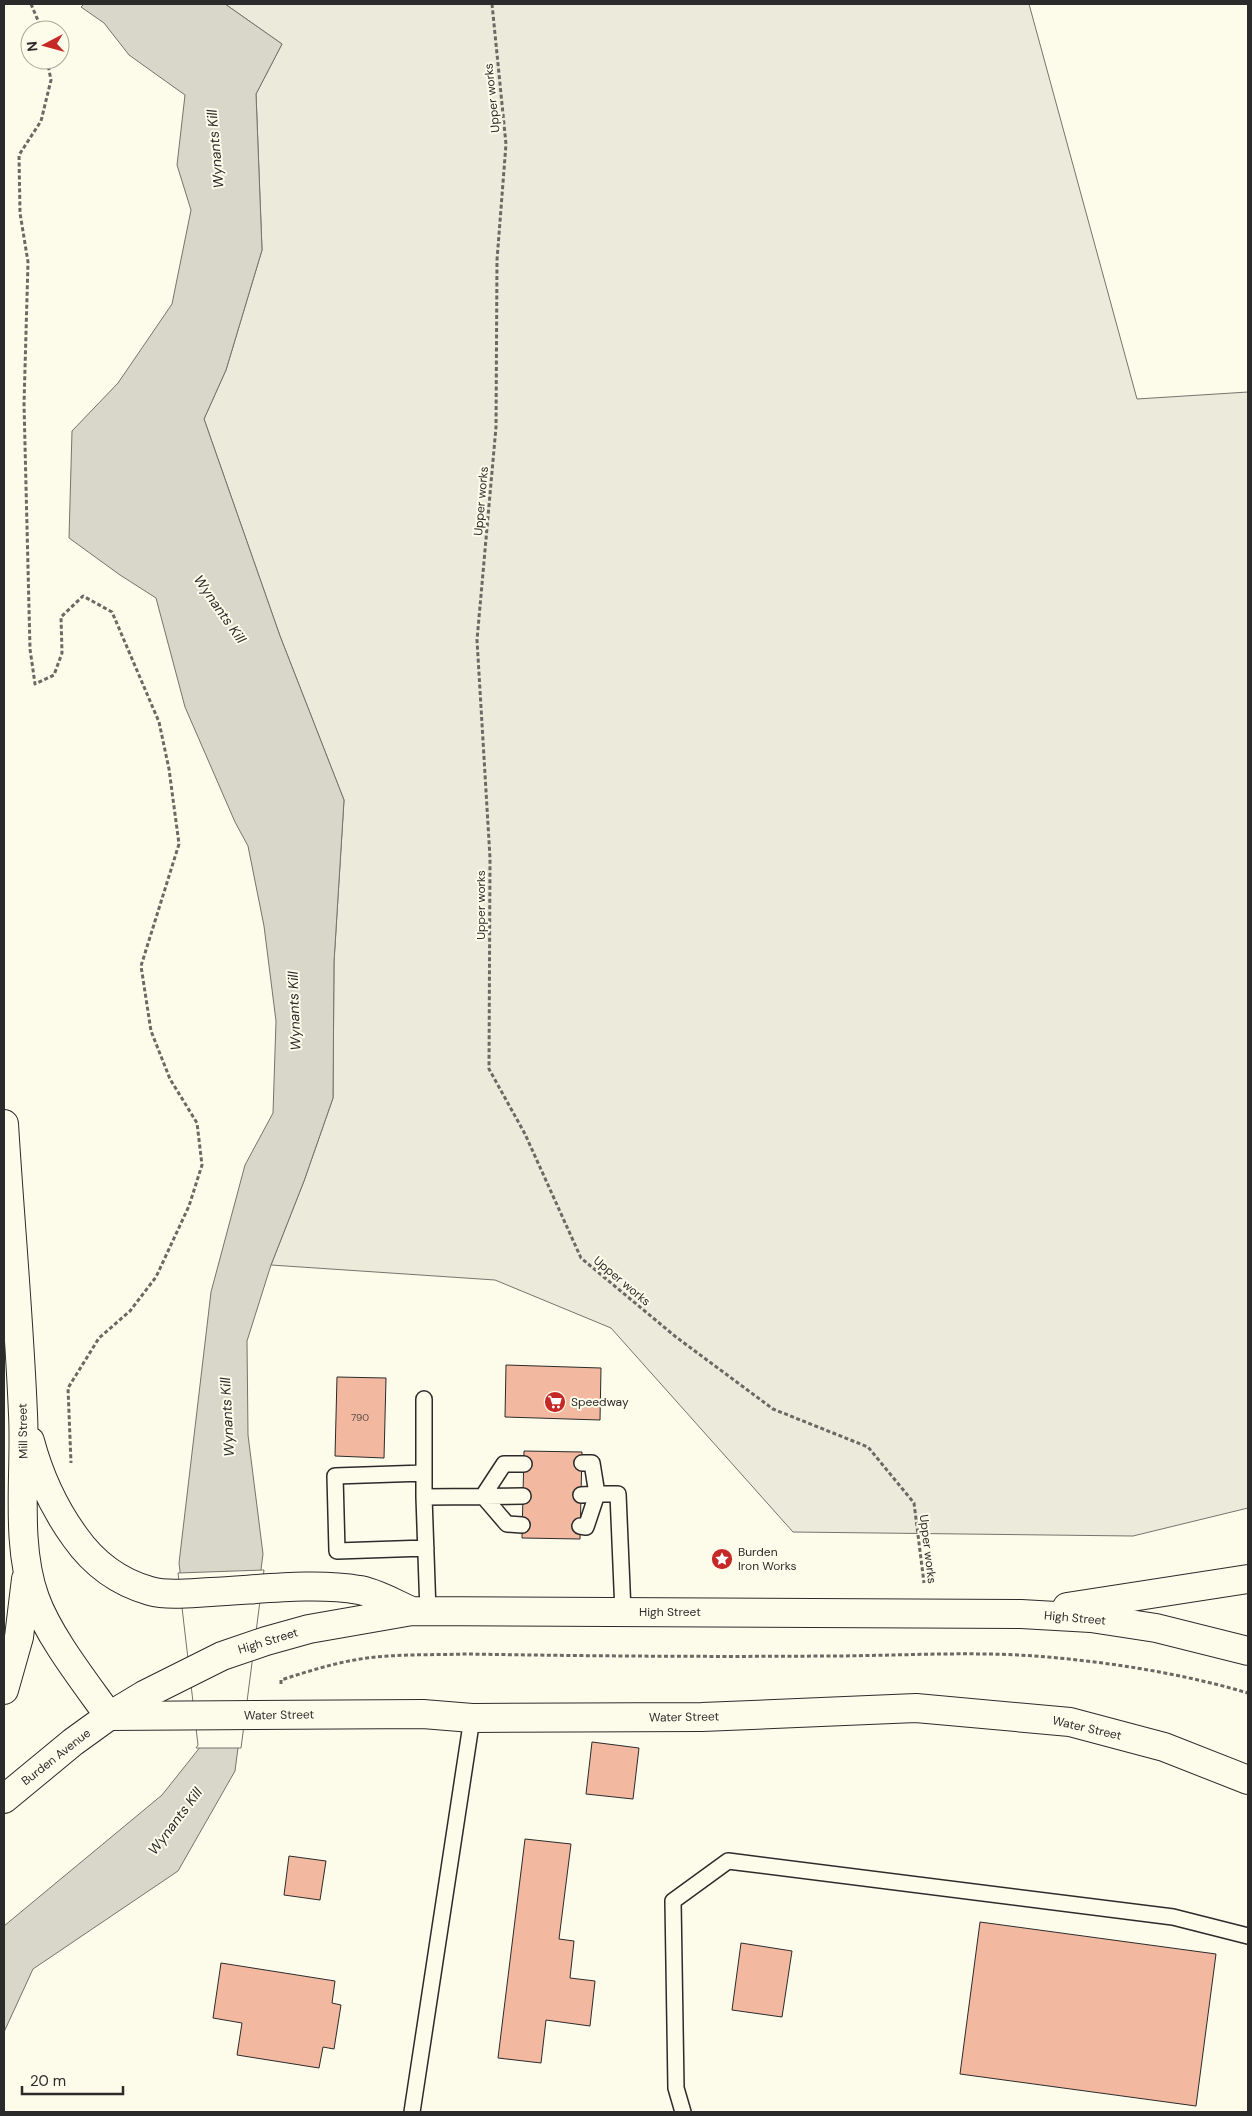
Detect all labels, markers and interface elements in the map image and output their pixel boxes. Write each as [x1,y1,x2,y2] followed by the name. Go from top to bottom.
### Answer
[20,20,70,70] north arrow
[23,40,42,52] text: N
[480,63,504,133] street label: Upper works
[202,108,227,189] water label: Wynants Kill
[470,466,492,536] street label: Upper works
[190,571,251,647] water label: Wynants Kill
[473,870,489,940] street label: Upper works
[284,970,304,1051] water label: Wynants Kill
[590,1253,654,1309] street label: Upper works
[216,1376,238,1457] water label: Wynants Kill
[543,1390,567,1414] supermarket icon: Speedway
[571,1394,629,1410] place label: Speedway
[15,1403,31,1459] street label: Mill Street
[351,1411,369,1424] house number: 790
[916,1514,940,1584] street label: Upper works
[738,1544,797,1574] place label: Burden Iron Works
[710,1547,734,1571] place icon: Burden Iron Works
[639,1604,701,1620] street label: High Street
[1043,1607,1107,1629] street label: High Street
[236,1624,300,1658] street label: High Street
[244,1706,315,1724] street label: Water Street
[649,1708,720,1726] street label: Water Street
[1051,1712,1123,1744] street label: Water Street
[18,1725,94,1789] street label: Burden Avenue
[144,1783,207,1858] water label: Wynants Kill
[22,2064,124,2096] scale bar
[30,2071,66,2091] text: 20 m

